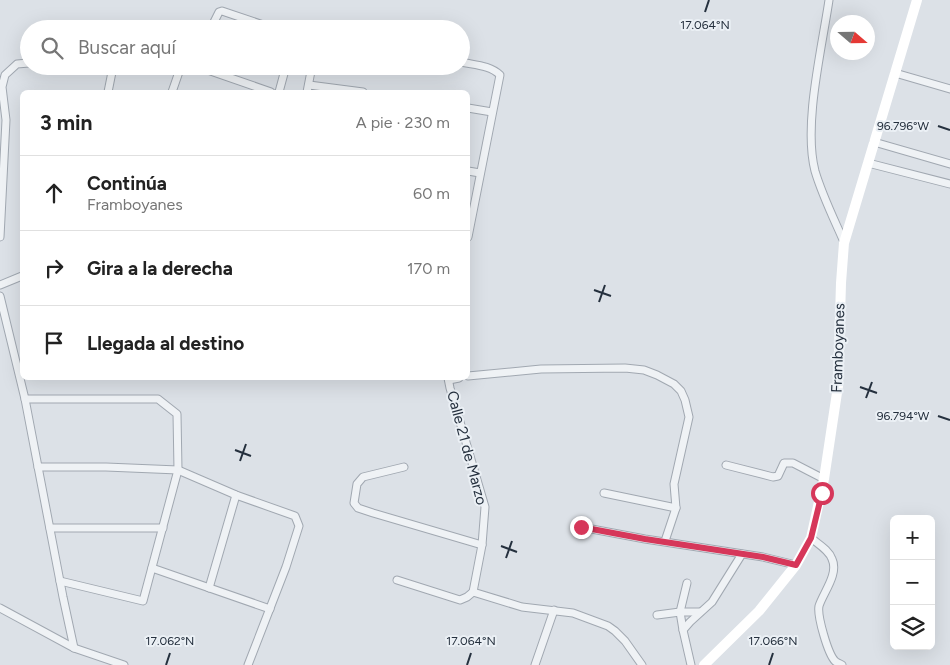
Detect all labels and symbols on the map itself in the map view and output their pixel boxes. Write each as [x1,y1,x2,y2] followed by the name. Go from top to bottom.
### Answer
[830,15,875,60] north arrow
[680,18,730,32] text: 17.064°N
[877,119,930,133] text: 96.796°W
[827,303,849,393] street label: Framboyanes
[443,389,491,507] street label: Calle 21 de Marzo
[877,409,930,423] text: 96.794°W
[811,482,834,505] route start
[570,516,593,539] route end
[146,634,194,648] text: 17.062°N
[446,634,496,648] text: 17.064°N
[749,634,797,648] text: 17.066°N

